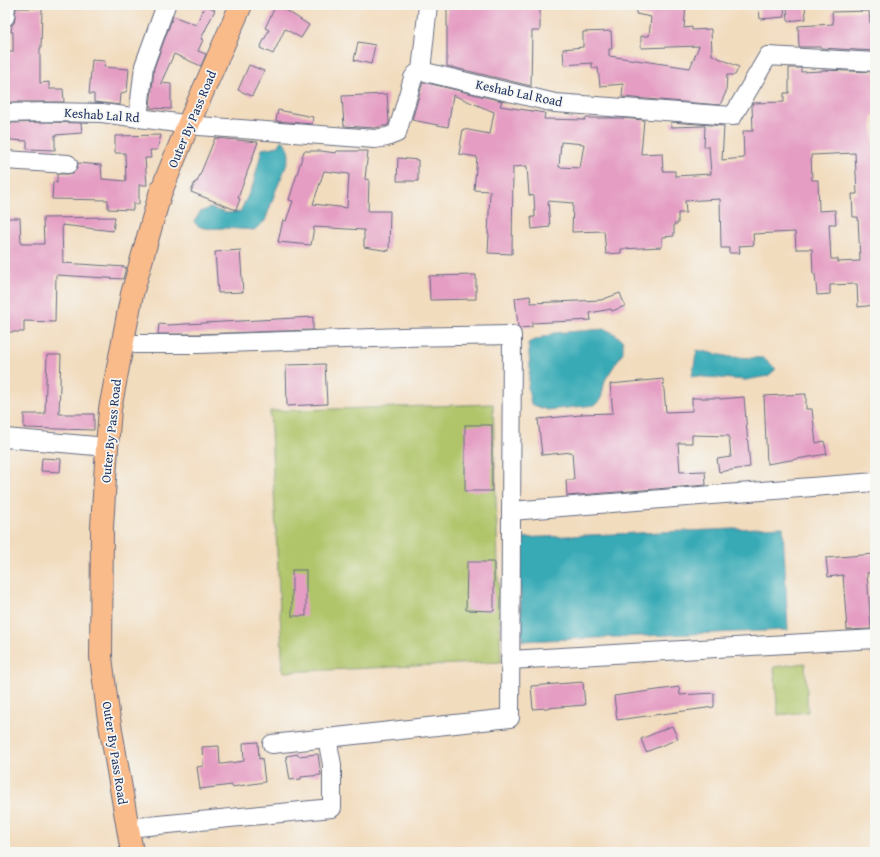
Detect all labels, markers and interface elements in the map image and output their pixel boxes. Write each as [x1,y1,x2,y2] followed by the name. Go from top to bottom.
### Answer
[163,67,221,171] street label: Outer By Pass Road
[474,75,564,111] street label: Keshab Lal Road
[64,103,140,127] street label: Keshab Lal Rd
[96,378,126,484] street label: Outer By Pass Road
[97,700,133,806] street label: Outer By Pass Road

